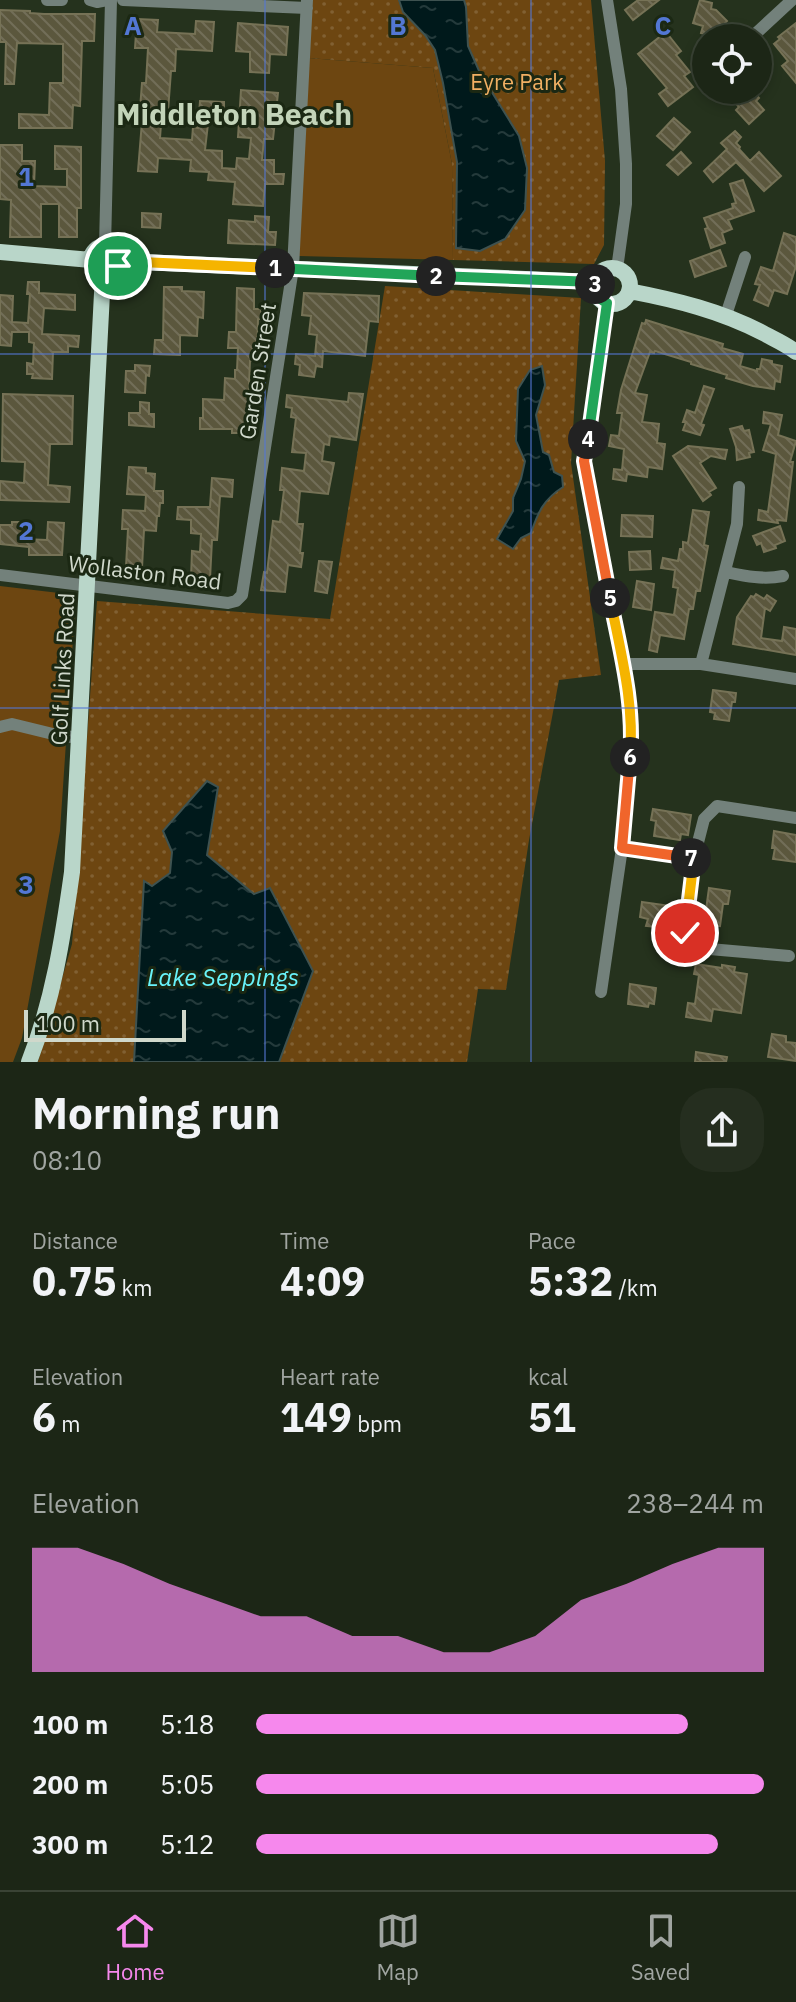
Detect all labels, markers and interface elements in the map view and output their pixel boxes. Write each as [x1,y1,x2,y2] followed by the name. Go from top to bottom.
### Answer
[124,8,142,42] text: A
[389,8,407,42] text: B
[655,8,672,42] text: C
[692,24,772,104] map controls
[692,24,772,104] button: locate
[470,67,564,96] park label: Eyre Park
[116,94,352,133] district label: Middleton Beach
[18,159,34,193] text: 1
[84,232,152,300] pin
[96,244,140,288] icon: arrive
[255,248,295,288] pin: 1
[268,253,282,282] text: 1
[416,256,456,296] pin: 2
[429,261,443,290] text: 2
[575,264,615,304] pin: 3
[588,269,602,298] text: 3
[232,301,282,441] street label: Garden Street
[568,419,608,459] pin: 4
[581,424,595,453] text: 4
[18,513,34,547] text: 2
[67,548,223,596] street label: Wollaston Road
[590,578,630,618] pin: 5
[603,583,617,612] text: 5
[44,592,80,746] street label: Golf Links Road
[610,737,650,777] pin: 6
[623,742,637,771] text: 6
[671,838,711,878] pin: 7
[684,843,698,872] text: 7
[18,867,34,901] text: 3
[651,899,719,967] pin
[663,911,707,955] icon: check
[147,961,299,993] water label: Lake Seppings
[24,1006,186,1042] scale bar
[36,1009,100,1038] text: 100 m
[32,1084,281,1141] text: Morning run
[680,1088,764,1172] button: share
[32,1143,102,1177] text: 08:10
[32,1226,118,1255] text: Distance
[280,1226,329,1255] text: Time
[528,1226,576,1255] text: Pace
[32,1255,116,1307] text: 0.75
[280,1255,365,1307] text: 4:09
[528,1255,613,1307] text: 5:32
[116,1273,152,1302] text: km
[613,1273,658,1302] text: /km
[32,1362,123,1391] text: Elevation
[280,1362,380,1391] text: Heart rate
[528,1362,568,1391] text: kcal
[32,1391,56,1443] text: 6
[280,1391,352,1443] text: 149
[528,1391,576,1443] text: 51
[56,1409,80,1438] text: m
[352,1409,402,1438] text: bpm
[32,1486,140,1520] text: Elevation
[626,1486,764,1520] text: 238–244 m
[32,1707,108,1741] text: 100 m
[160,1707,214,1741] text: 5:18
[32,1767,108,1801] text: 200 m
[160,1767,214,1801] text: 5:05
[32,1827,108,1861] text: 300 m
[160,1827,214,1861] text: 5:12
[105,1909,165,1986] tab: Home
[376,1909,420,1986] tab: Map
[631,1909,690,1986] tab: Saved

